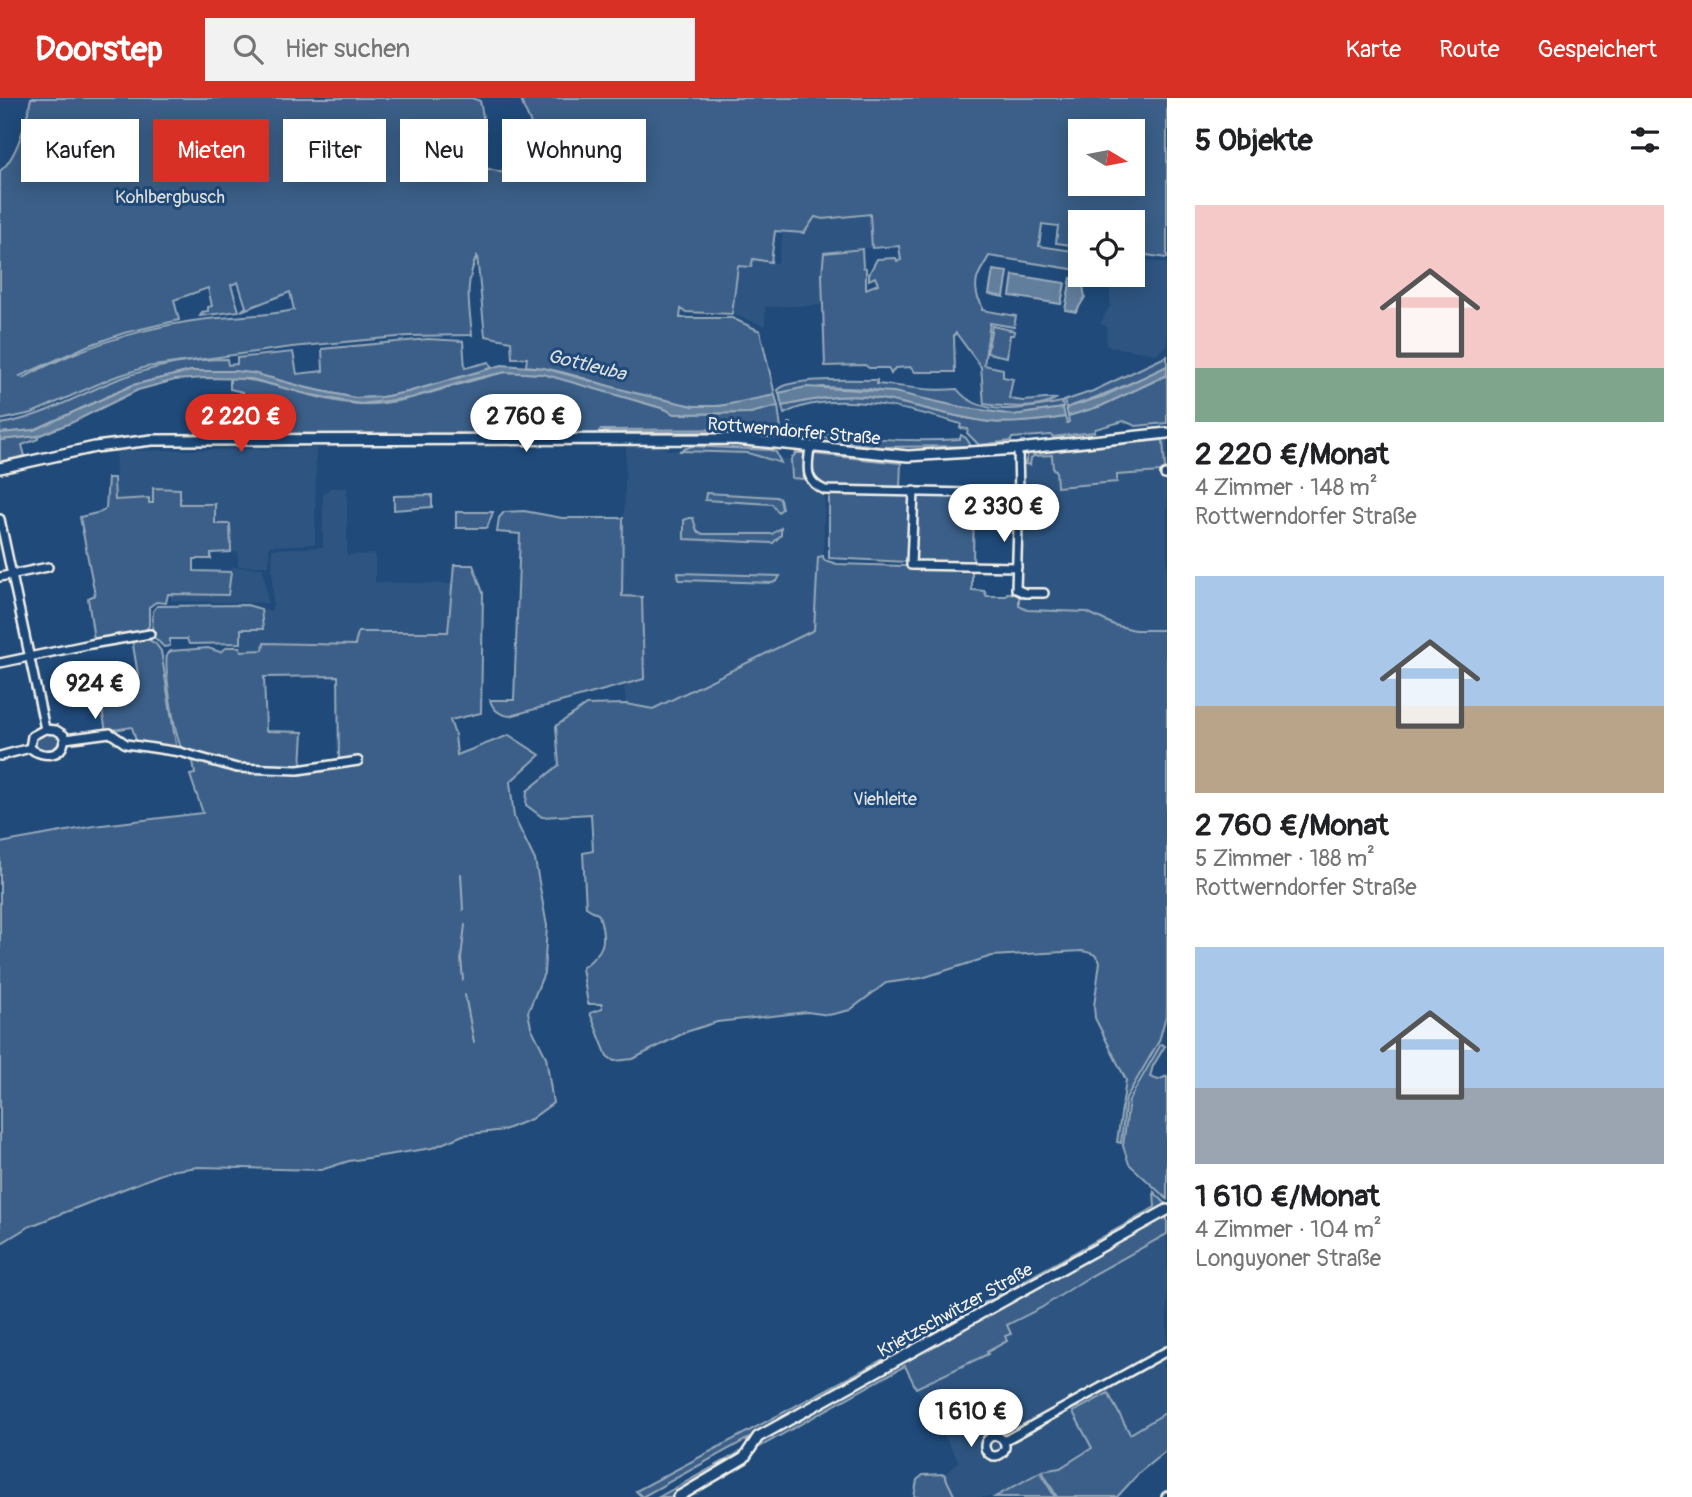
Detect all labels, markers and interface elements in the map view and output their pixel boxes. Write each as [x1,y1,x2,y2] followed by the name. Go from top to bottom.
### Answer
[205,18,695,81] search box
[35,29,163,70] text: Doorstep
[229,30,267,68] icon: search
[285,33,410,65] text: Hier suchen
[1345,35,1401,64] text: Karte
[1439,35,1500,64] text: Route
[1538,35,1657,64] text: Gespeichert
[21,119,139,182] chip: Kaufen
[153,119,269,182] chip: Mieten
[283,119,386,182] chip: Filter
[400,119,488,182] chip: Neu
[502,119,646,182] chip: Wohnung
[1068,119,1144,196] north arrow
[1068,119,1145,287] map controls
[1626,121,1664,159] icon: filters
[1195,122,1313,159] text: 5 Objekte
[115,186,225,209] park label: Kohlbergbusch
[1068,210,1145,287] button: locate
[1367,250,1493,376] icon: home
[545,344,629,387] water label: Gottleuba
[176,394,306,454] pin: 2 220 €
[461,394,591,454] pin: 2 760 €
[201,402,281,431] text: 2 220 €
[486,402,566,431] text: 2 760 €
[707,412,881,451] street label: Rottwerndorfer Straße
[1195,436,1389,473] text: 2 220 €/Monat
[1195,473,1378,502] text: 4 Zimmer · 148 m²
[939,484,1069,544] pin: 2 330 €
[964,492,1044,521] text: 2 330 €
[1195,502,1417,531] text: Rottwerndorfer Straße
[1367,621,1493,747] icon: home
[46,662,144,721] pin: 924 €
[66,669,124,698] text: 924 €
[853,788,917,811] park label: Viehleite
[1195,807,1389,844] text: 2 760 €/Monat
[1195,844,1375,873] text: 5 Zimmer · 188 m²
[1195,873,1417,902] text: Rottwerndorfer Straße
[1367,992,1493,1118] icon: home
[1195,1178,1380,1215] text: 1 610 €/Monat
[1195,1215,1382,1244] text: 4 Zimmer · 104 m²
[1195,1244,1381,1273] text: Longuyoner Straße
[874,1258,1037,1363] street label: Krietzschwitzer Straße
[906,1390,1036,1449] pin: 1 610 €
[935,1397,1007,1426] text: 1 610 €

